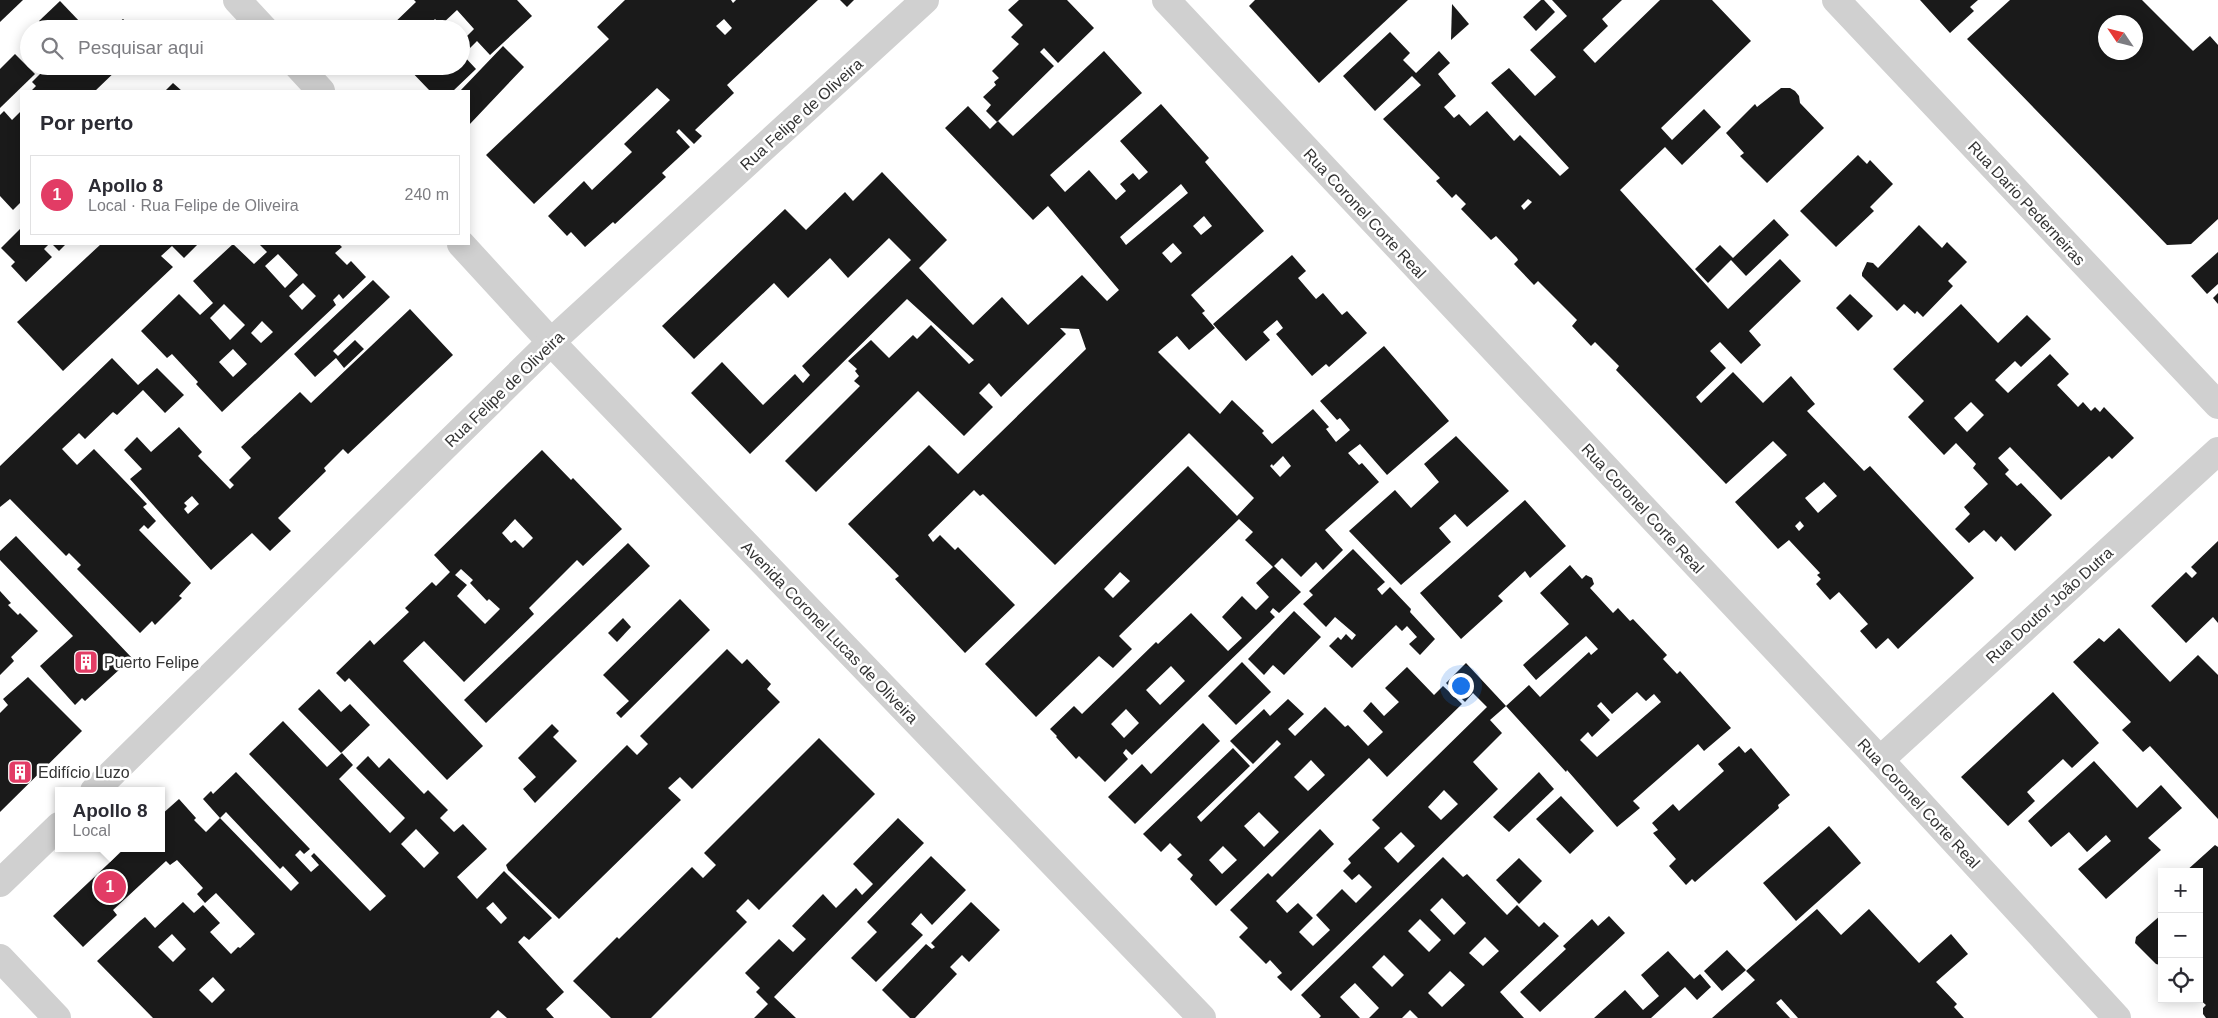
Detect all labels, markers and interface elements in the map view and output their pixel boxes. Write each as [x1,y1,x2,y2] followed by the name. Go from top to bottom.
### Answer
[2098,15,2143,60] north arrow
[20,20,470,75] search box
[38,34,66,62] icon: search
[78,37,204,58] text: Pesquisar aqui
[737,55,866,174] street label: Rua Felipe de Oliveira
[40,111,133,134] text: Por perto
[1965,138,2088,269] street label: Rua Dario Pederneiras
[1300,145,1429,282] street label: Rua Coronel Corte Real
[88,175,163,196] text: Apollo 8
[53,186,61,203] text: 1
[405,186,449,203] text: 240 m
[88,197,299,214] text: Local · Rua Felipe de Oliveira
[442,328,567,450] street label: Rua Felipe de Oliveira
[1578,440,1707,577] street label: Rua Coronel Corte Real
[738,538,921,727] street label: Avenida Coronel Lucas de Oliveira
[1983,544,2116,667] street label: Rua Doutor João Dutra
[73,649,99,675] building icon: Puerto Felipe
[104,654,199,671] place label: Puerto Felipe
[1448,673,1474,699] your location
[1854,735,1983,872] street label: Rua Coronel Corte Real
[7,759,33,785] building icon: Edifício Luzo
[38,764,130,781] place label: Edifício Luzo
[55,787,165,852] popup
[73,800,147,821] text: Apollo 8
[73,822,111,839] text: Local
[94,868,126,906] pin: 1
[2158,868,2203,1003] map controls
[2158,868,2203,913] button: +
[2158,913,2203,958] button: −
[2158,958,2203,1003] button: locate

